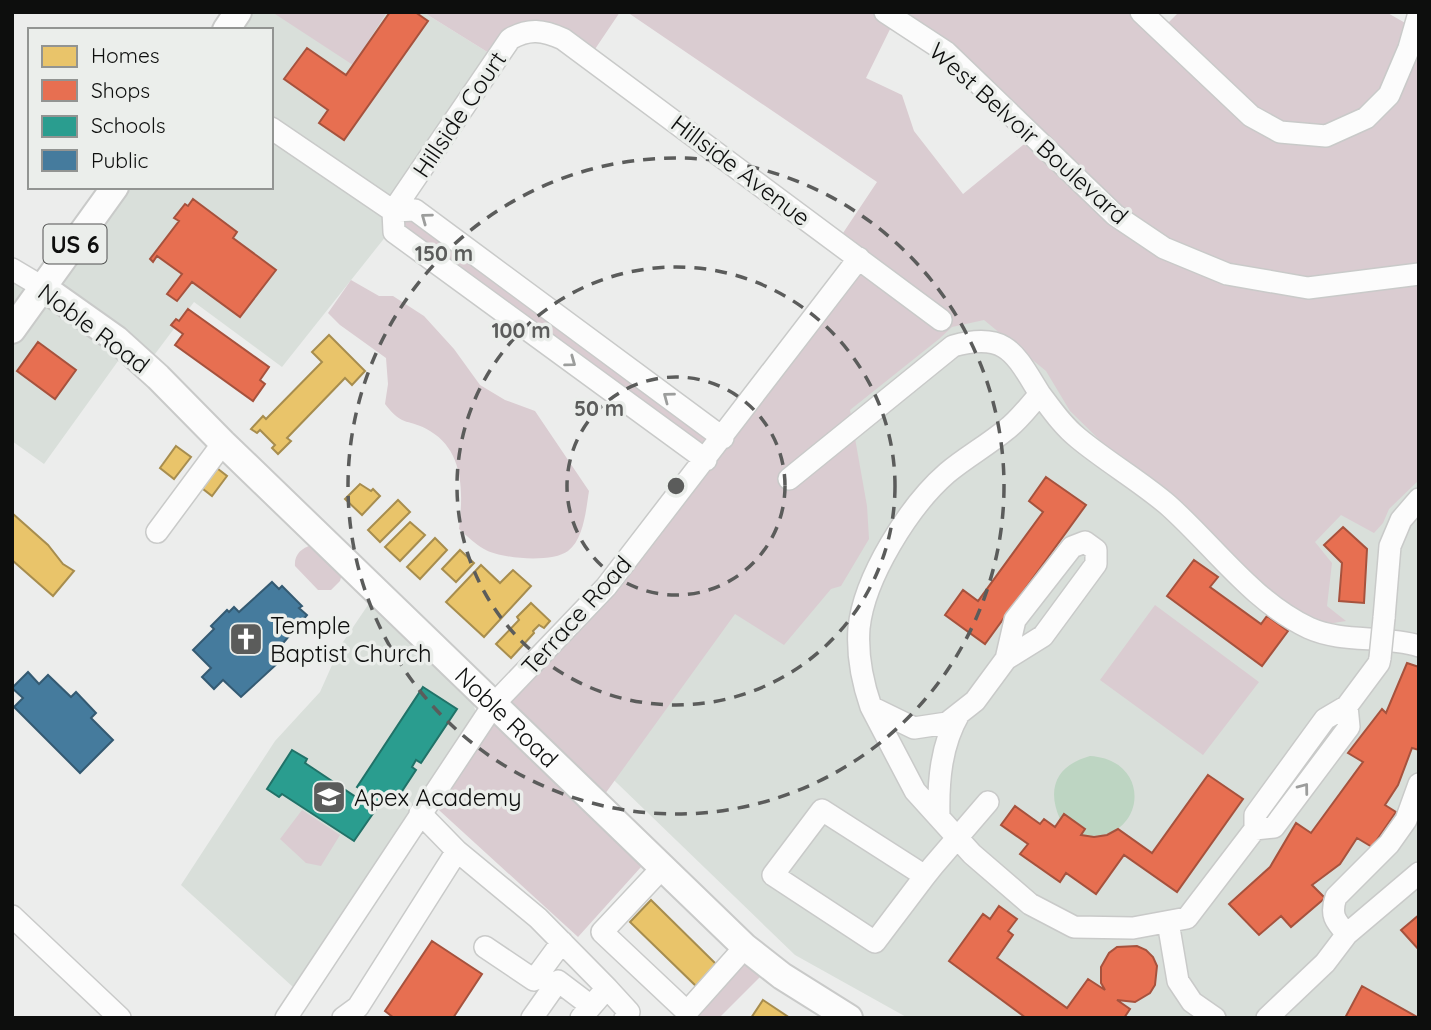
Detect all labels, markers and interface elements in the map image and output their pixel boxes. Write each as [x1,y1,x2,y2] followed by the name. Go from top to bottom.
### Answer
[28,28,273,189] legend
[923,36,1135,230] street label: West Belvoir Boulevard
[91,42,160,68] text: Homes
[406,45,512,183] street label: Hillside Court
[91,77,150,103] text: Shops
[665,108,817,232] street label: Hillside Avenue
[91,112,166,138] text: Schools
[91,147,148,173] text: Public
[421,214,434,226] one-way arrow
[43,224,106,264] road number: US 6
[415,240,473,266] text: 150 m
[32,276,156,380] street label: Noble Road
[491,317,551,343] text: 100 m
[563,353,576,366] one-way arrow
[663,393,676,405] one-way arrow
[574,395,624,421] text: 50 m
[664,474,688,498] centre of rings
[515,549,637,681] street label: Terrace Road
[270,610,432,668] place label: Temple Baptist Church
[227,620,265,658] church icon: Temple Baptist Church
[449,661,565,773] street label: Noble Road
[310,778,348,816] school or university icon: Apex Academy
[354,782,522,812] place label: Apex Academy
[1295,783,1308,795] one-way arrow

